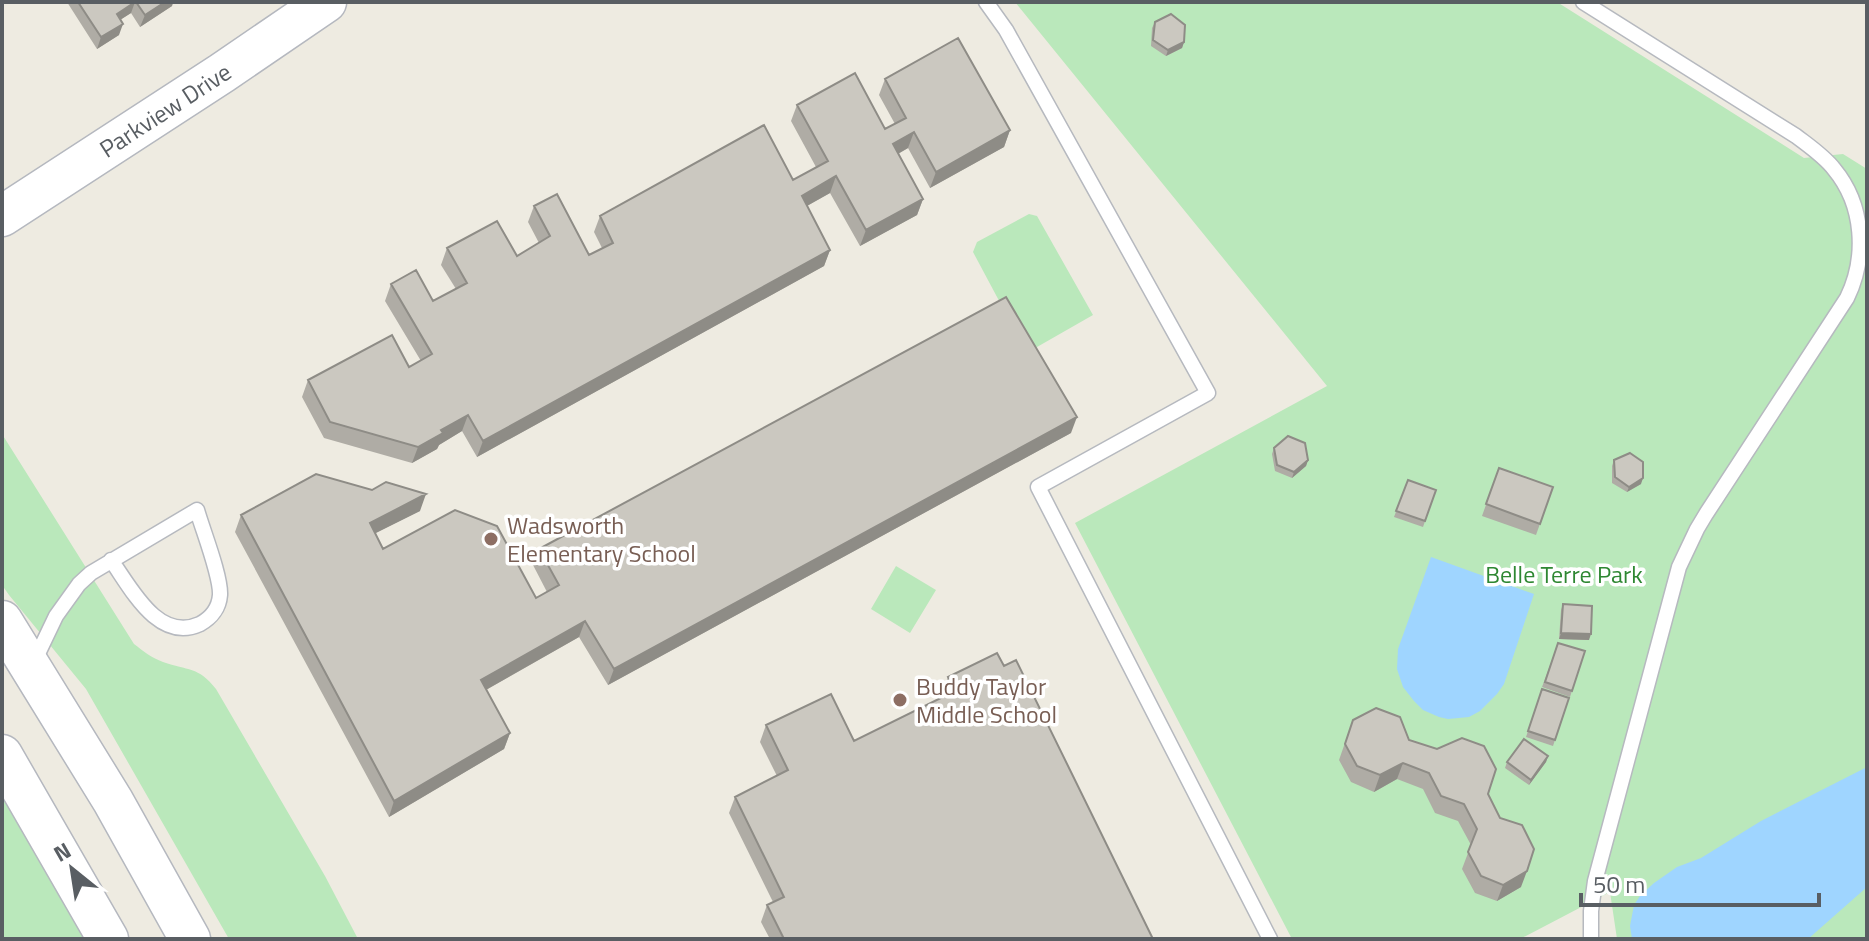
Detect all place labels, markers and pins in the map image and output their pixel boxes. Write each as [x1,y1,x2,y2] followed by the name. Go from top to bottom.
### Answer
[507,507,696,571] place label: Wadsworth Elementary School
[482,530,500,548] marker: Wadsworth Elementary School
[916,668,1057,732] place label: Buddy Taylor Middle School
[891,691,909,709] marker: Buddy Taylor Middle School

